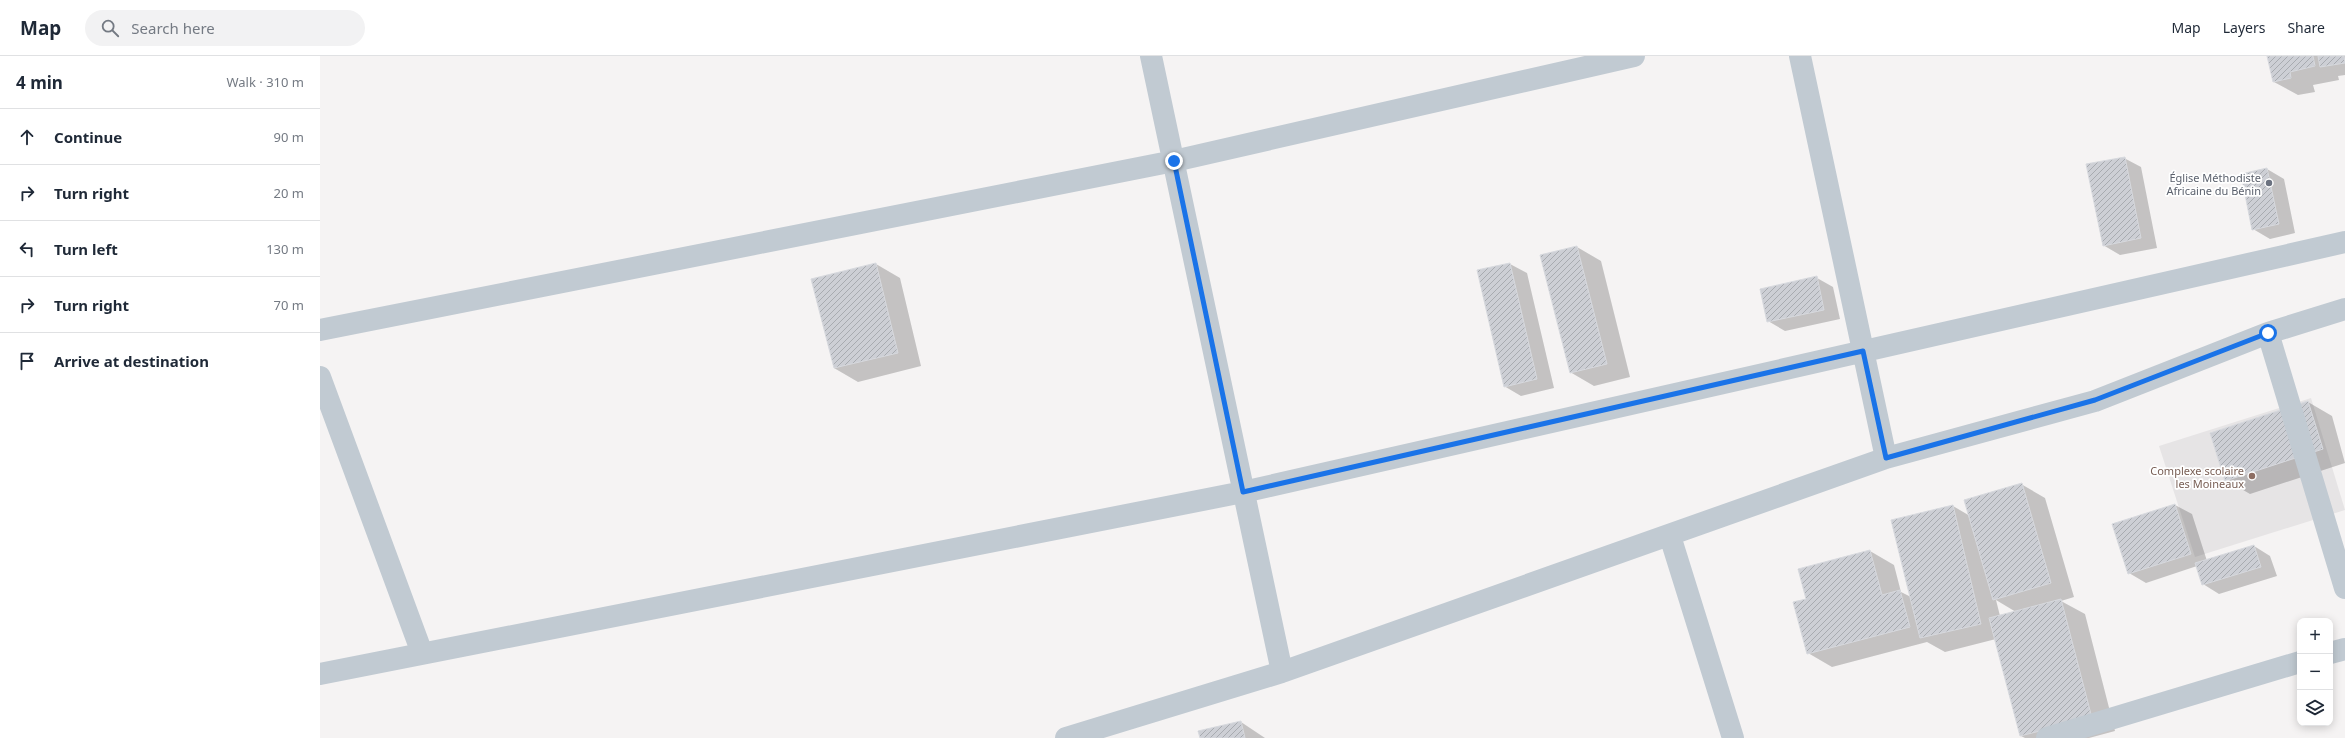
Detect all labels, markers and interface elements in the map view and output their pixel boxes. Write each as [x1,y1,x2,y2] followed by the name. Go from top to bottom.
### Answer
[85,10,365,46] search box
[20,15,61,41] text: Map
[99,17,121,39] icon: search
[131,18,215,38] text: Search here
[2172,18,2201,37] text: Map
[2223,18,2265,37] text: Layers
[2287,18,2325,37] text: Share
[16,71,63,94] text: 4 min
[226,73,304,91] text: Walk · 310 m
[16,126,38,148] icon: ahead
[54,127,122,147] text: Continue
[274,128,304,146] text: 90 m
[1165,152,1183,170] route end
[2166,170,2261,198] place label: Église Méthodiste Africaine du Bénin
[2264,178,2274,188] marker: Église Méthodiste Africaine du Bénin
[16,182,38,204] icon: right
[54,183,129,203] text: Turn right
[274,184,304,202] text: 20 m
[16,238,38,260] icon: left
[54,239,118,259] text: Turn left
[266,240,304,258] text: 130 m
[16,294,38,316] icon: right
[54,295,129,315] text: Turn right
[274,296,304,314] text: 70 m
[2259,324,2277,342] route start
[16,350,38,372] icon: arrive
[54,351,209,371] text: Arrive at destination
[2150,463,2244,491] place label: Complexe scolaire les Moineaux
[2247,471,2257,481] marker: Complexe scolaire les Moineaux
[2297,618,2333,726] map controls
[2297,618,2333,654] button: +
[2297,654,2333,690] button: −
[2297,690,2333,726] button: layers

